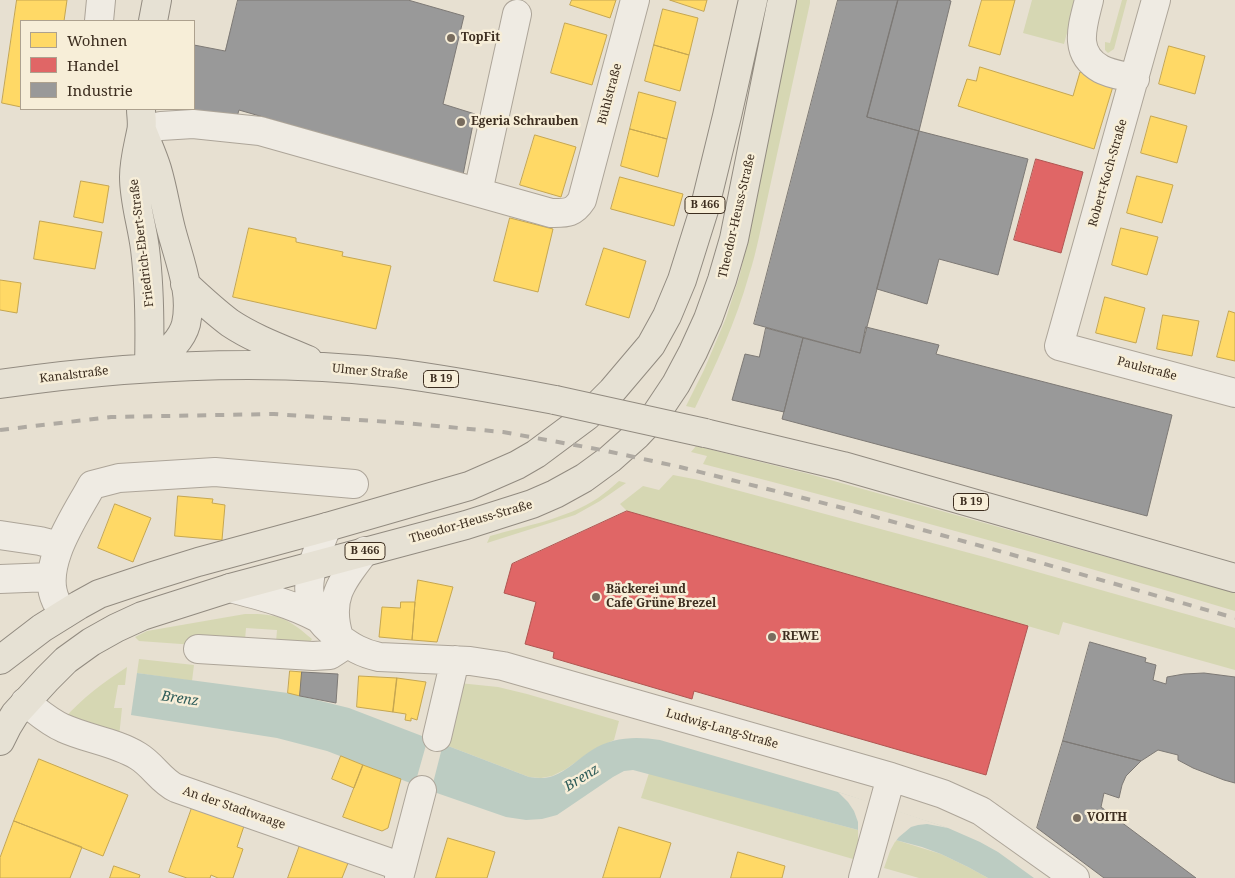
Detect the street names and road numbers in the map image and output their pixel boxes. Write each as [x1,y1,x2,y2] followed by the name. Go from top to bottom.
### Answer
[595,62,625,126] street label: Bühlstraße
[1086,117,1130,229] street label: Robert-Koch-Straße
[716,152,758,280] street label: Theodor-Heuss-Straße
[127,178,157,308] street label: Friedrich-Ebert-Straße
[685,196,725,214] road number: B 466
[1116,354,1178,384] street label: Paulstraße
[332,362,408,382] street label: Ulmer Straße
[39,364,109,386] street label: Kanalstraße
[424,370,458,388] road number: B 19
[954,494,988,511] road number: B 19
[408,498,534,546] street label: Theodor-Heuss-Straße
[345,542,385,560] road number: B 466
[664,706,780,752] street label: Ludwig-Lang-Straße
[181,784,287,832] street label: An der Stadtwaage

